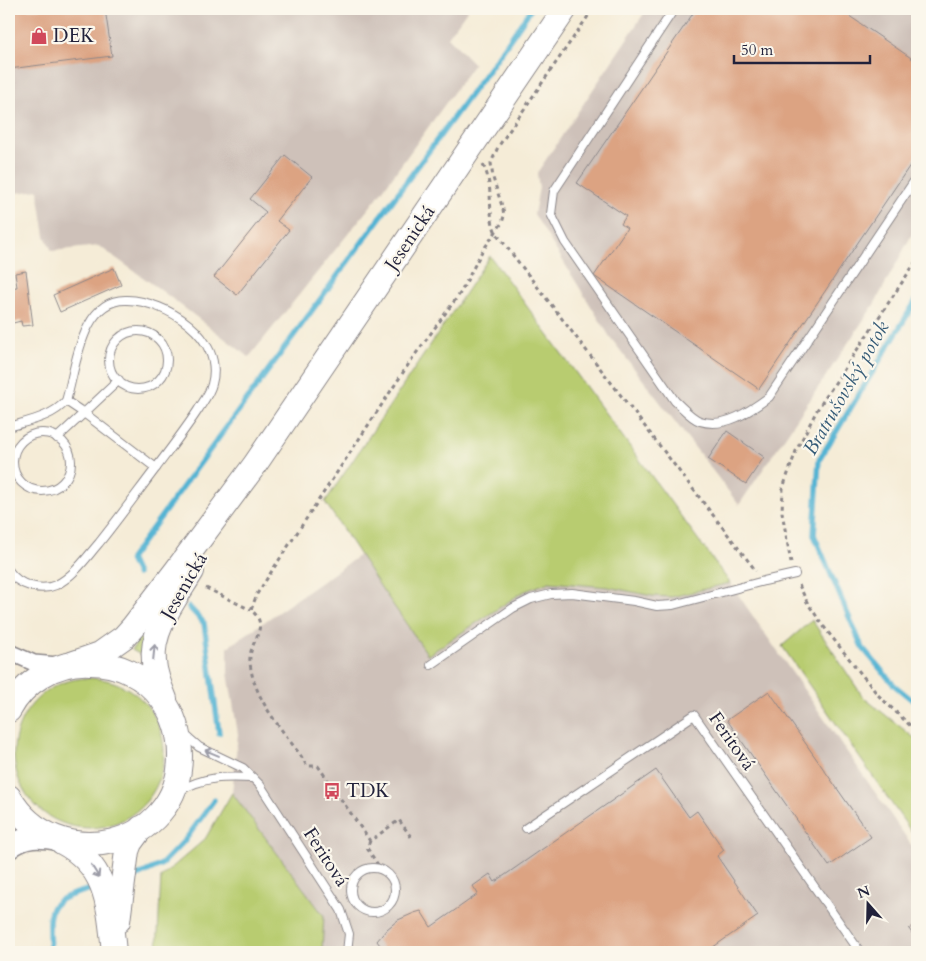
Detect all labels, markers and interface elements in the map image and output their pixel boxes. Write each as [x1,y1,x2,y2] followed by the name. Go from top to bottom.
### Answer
[53,23,95,49] place label: DEK
[29,26,49,46] shop icon: DEK
[734,32,870,64] scale bar
[741,40,773,60] text: 50 m
[377,200,441,278] street label: Jesenická
[797,316,895,460] water label: Bratrušovský potok
[153,548,214,627] street label: Jesenická
[149,644,159,660] one-way arrow
[702,707,762,775] street label: Feritová
[205,748,220,758] one-way arrow
[346,778,390,804] place label: TDK
[322,781,342,801] bus stop icon: TDK
[297,822,355,892] street label: Feritová
[90,863,100,877] one-way arrow
[844,878,894,928] north arrow
[855,881,873,903] text: N

